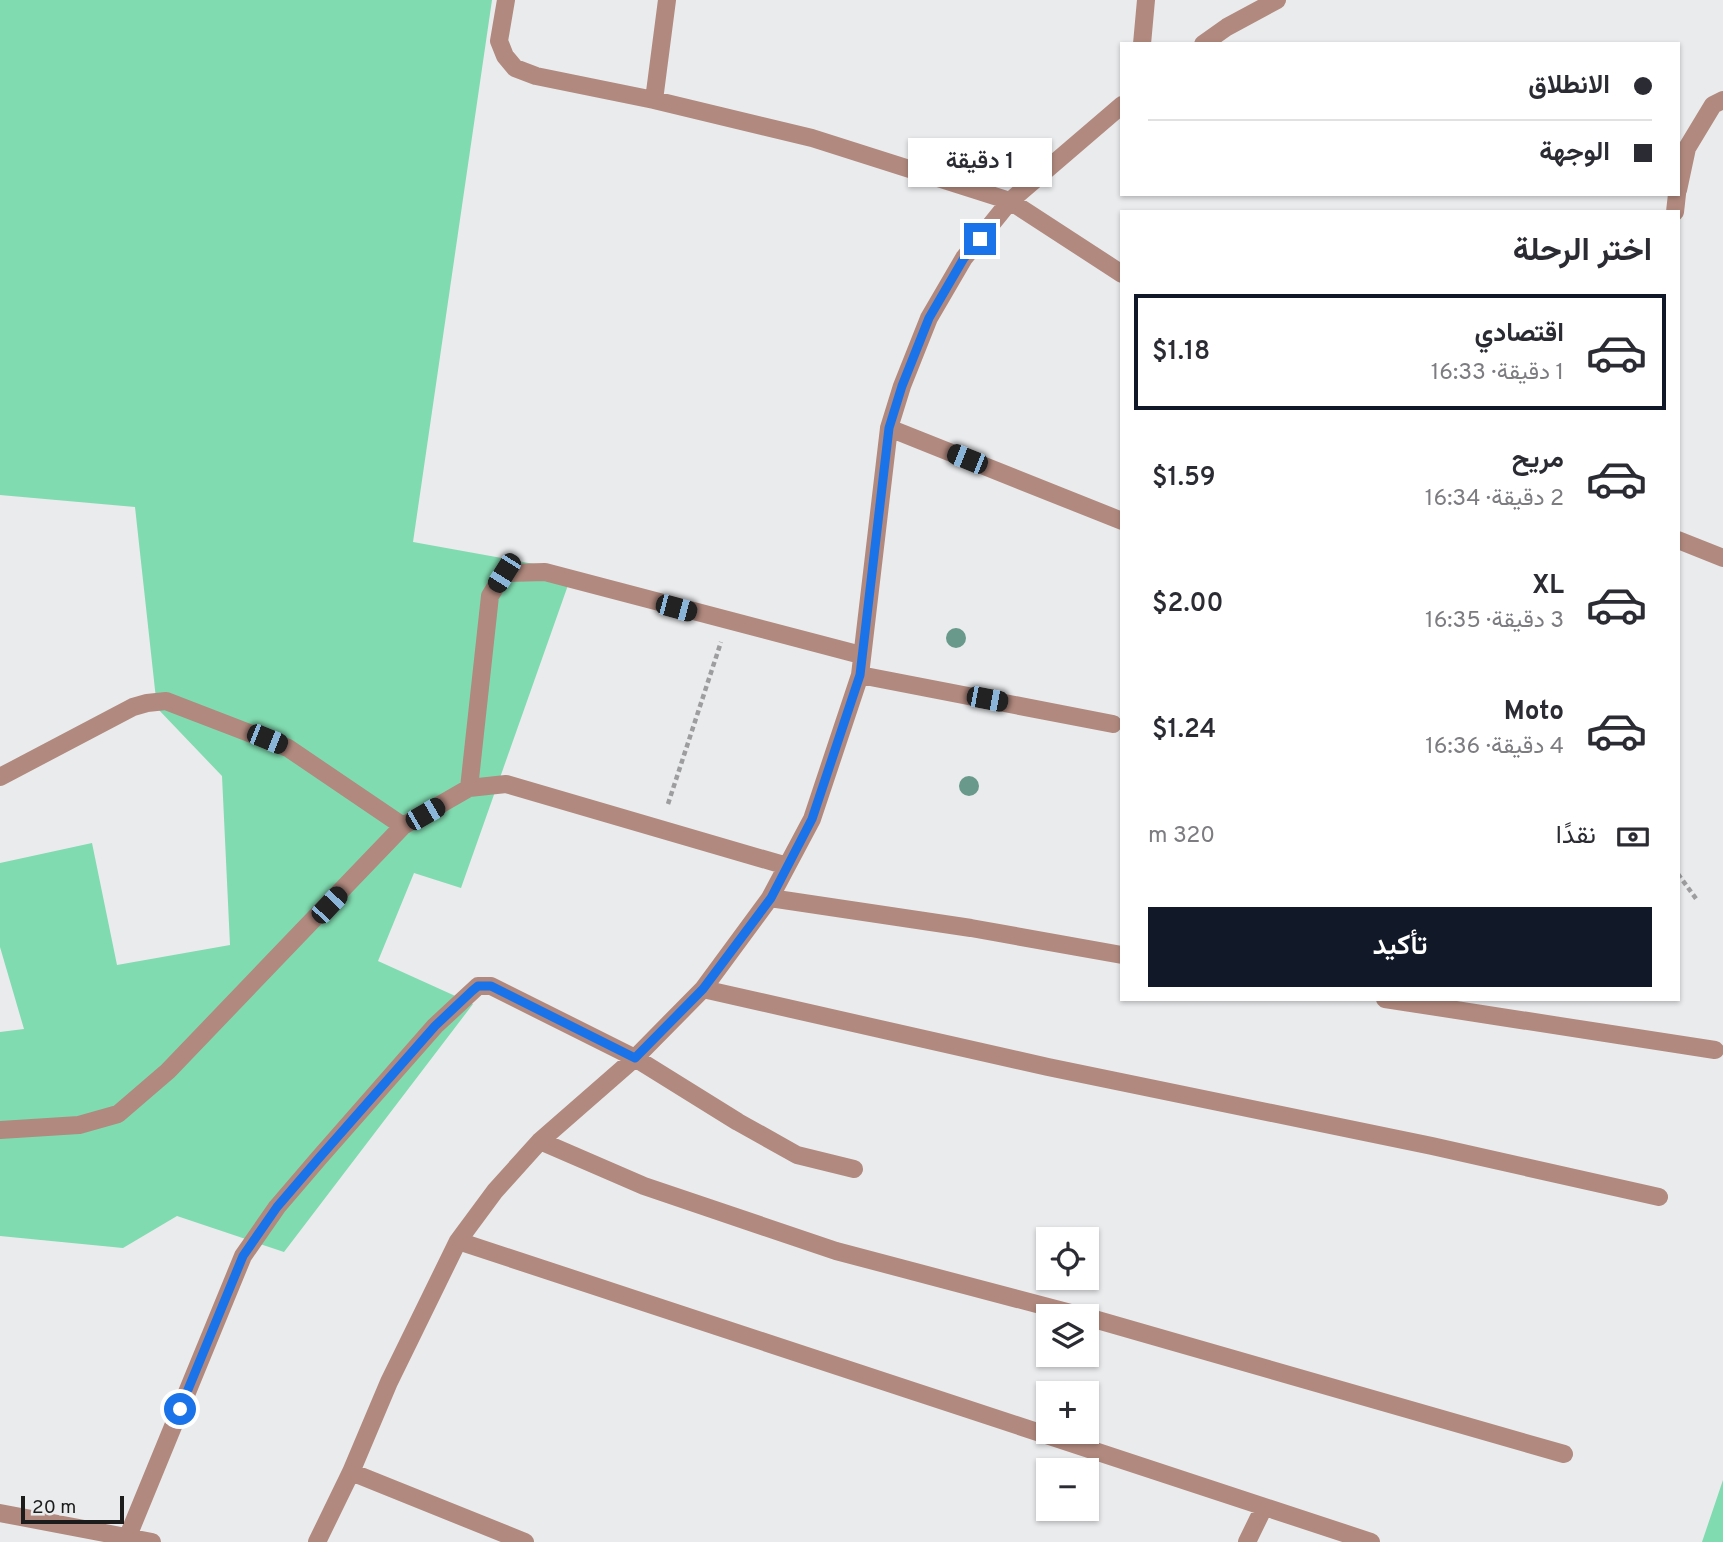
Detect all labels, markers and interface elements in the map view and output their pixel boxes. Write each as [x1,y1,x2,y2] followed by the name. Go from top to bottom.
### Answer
[1528,70,1610,103] text: الانطلاق
[1539,137,1610,170] text: الوجهة
[908,138,1052,187] callout: 1 دقيقة
[946,148,1014,177] text: 1 دقيقة
[964,223,996,255] route end
[1513,232,1652,272] text: اختر الرحلة
[1475,318,1564,351] text: اقتصادي
[1585,321,1648,384] icon: car
[1152,336,1210,369] text: $1.18
[1431,359,1564,388] text: 1 دقيقة · 16:33
[944,441,991,477] car
[1512,444,1564,477] text: مريح
[1585,447,1648,510] icon: car
[1152,462,1216,495] text: $1.59
[1425,485,1564,514] text: 2 دقيقة · 16:34
[484,550,525,596] car
[1532,570,1564,603] text: XL
[1585,573,1648,636] icon: car
[1152,588,1224,621] text: $2.00
[653,592,700,624] car
[1425,607,1564,636] text: 3 دقيقة · 16:35
[965,685,1010,713] car
[1504,696,1564,729] text: Moto
[1585,699,1648,762] icon: car
[1152,714,1216,747] text: $1.24
[244,721,291,757] car
[1425,733,1564,762] text: 4 دقيقة · 16:36
[402,794,449,834] car
[1614,818,1652,856] icon: cash
[1556,820,1596,853] text: نقدًا
[1148,822,1215,851] text: 320 m
[307,882,352,928] car
[1148,907,1652,987] button: تأكيد
[1036,1227,1099,1521] map controls
[1036,1227,1099,1290] button: locate
[1036,1304,1099,1367] button: layers
[1036,1381,1099,1444] button: +
[164,1393,196,1425] route start
[1036,1458,1099,1521] button: −
[21,1493,124,1525] scale bar
[32,1496,76,1520] text: 20 m

